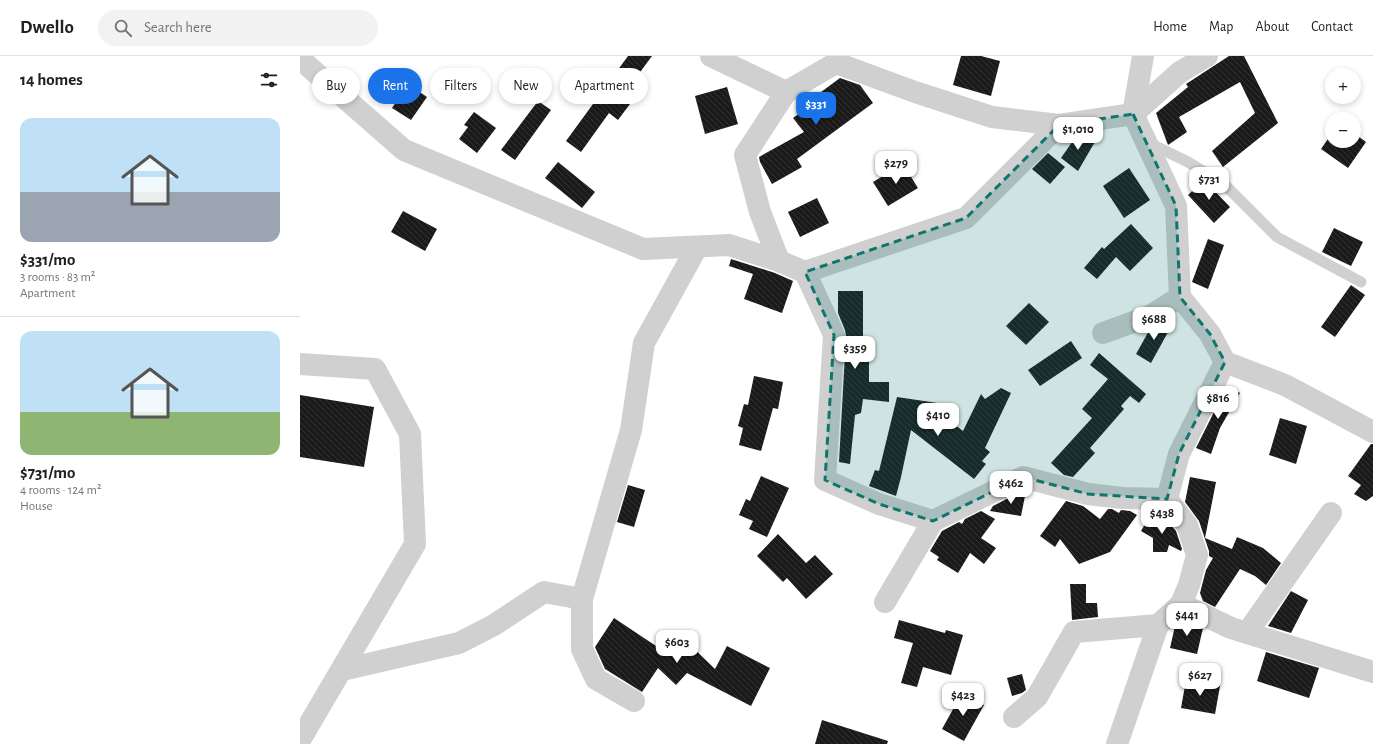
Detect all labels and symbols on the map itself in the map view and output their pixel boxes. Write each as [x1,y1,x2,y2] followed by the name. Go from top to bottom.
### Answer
[792,92,840,126] pin: $331
[1045,117,1111,151] pin: $1,010
[872,151,920,185] pin: $279
[1185,167,1233,201] pin: $731
[1130,307,1178,341] pin: $688
[831,336,879,370] pin: $359
[1194,386,1242,420] pin: $816
[914,403,962,437] pin: $410
[987,471,1035,505] pin: $462
[1138,501,1186,535] pin: $438
[1163,603,1211,637] pin: $441
[653,630,701,664] pin: $603
[1176,663,1224,697] pin: $627
[939,683,987,717] pin: $423

